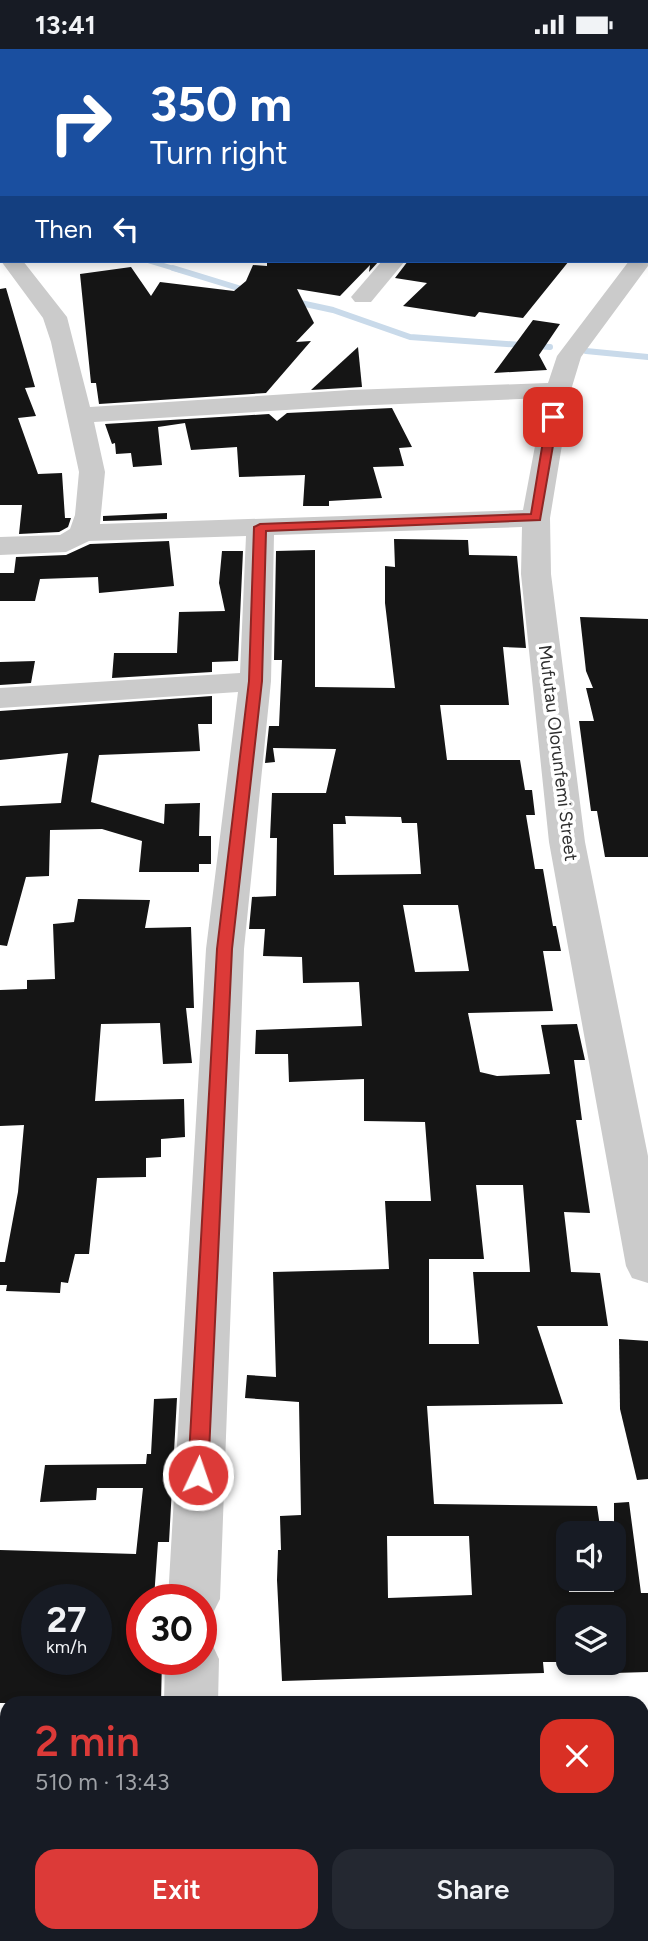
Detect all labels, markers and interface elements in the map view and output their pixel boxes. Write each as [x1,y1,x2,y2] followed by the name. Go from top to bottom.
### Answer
[35,9,96,41] text: 13:41
[150,74,292,133] text: 350 m
[35,77,126,168] icon: right
[150,134,288,172] text: Turn right
[107,210,145,248] icon: left
[35,213,93,245] text: Then
[523,387,583,447] pin
[534,398,572,436] icon: arrive
[534,644,582,863] street label: Mufutau Olorunfemi Street
[161,1438,235,1512] position arrow
[556,1521,626,1675] map controls
[556,1521,626,1591] button: sound
[126,1584,217,1675] speed limit sign: 30
[47,1599,86,1641] text: 27
[556,1605,626,1675] button: layers
[46,1636,87,1658] text: km/h
[35,1716,140,1767] text: 2 min
[540,1719,614,1793] button: close
[35,1768,170,1796] text: 510 m · 13:43
[35,1849,318,1929] button: Exit
[332,1849,614,1929] button: Share

